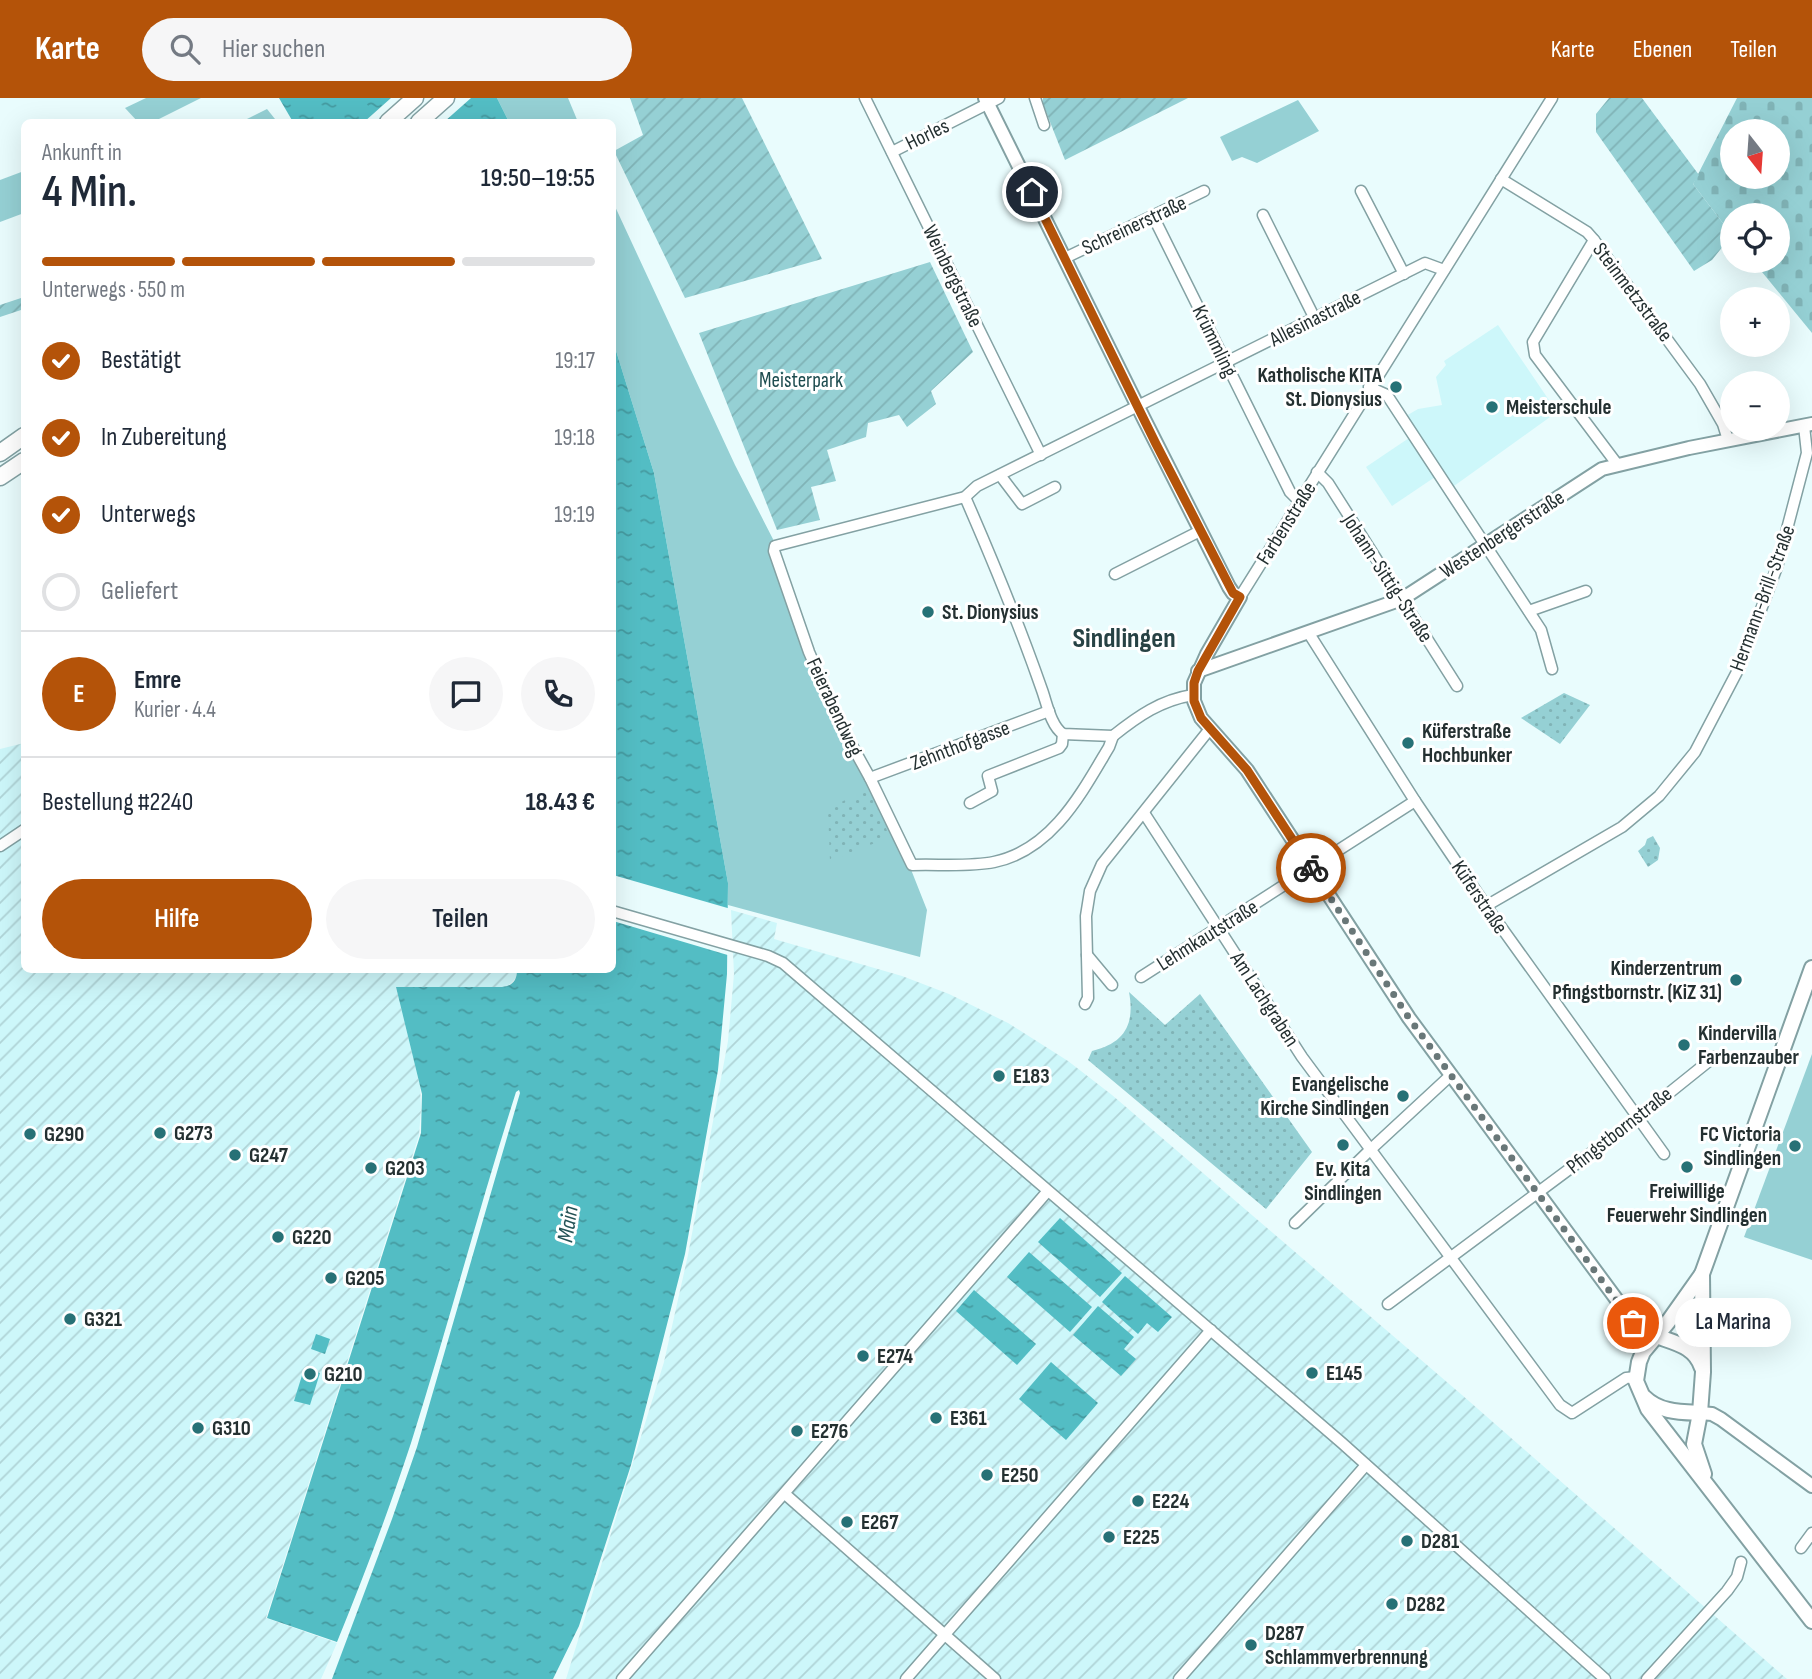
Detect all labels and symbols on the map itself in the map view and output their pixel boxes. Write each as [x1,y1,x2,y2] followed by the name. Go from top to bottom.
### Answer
[901,113,953,156] street label: Horles
[1720,119,1790,189] north arrow
[1002,162,1062,222] pin
[1078,190,1190,261] street label: Schreinerstraße
[917,221,988,331] street label: Weinbergstraße
[1587,238,1678,347] street label: Steinmetzstraße
[1265,285,1365,353] street label: Allesinastraße
[1186,301,1243,381] street label: Krümmling
[1257,363,1383,412] place label: Katholische KITA St. Dionysius
[759,368,843,393] park label: Meisterpark
[1388,379,1404,395] marker: Katholische KITA St. Dionysius
[1506,395,1611,420] place label: Meisterschule
[1484,399,1500,415] marker: Meisterschule
[1251,477,1322,569] street label: Farbenstraße
[1435,485,1569,584] street label: Westenbergerstraße
[1336,509,1438,647] street label: Johann-Sittig-Straße
[1724,522,1800,675] street label: Hermann-Brill-Straße
[942,600,1039,625] place label: St. Dionysius
[920,604,936,620] marker: St. Dionysius
[1072,622,1176,655] district label: Sindlingen
[801,654,868,760] street label: Feierabendweg
[907,715,1013,776] street label: Zehnthofgasse
[1422,719,1513,768] place label: Küferstraße Hochbunker
[1400,735,1416,751] marker: Küferstraße Hochbunker
[1276,833,1346,903] courier
[1446,856,1513,939] street label: Küferstraße
[1152,894,1262,976] street label: Lehmkautstraße
[1224,946,1304,1051] street label: Am Lachgraben
[1552,956,1722,1005] place label: Kinderzentrum Pfingstbornstr. (KiZ 31)
[1728,972,1744,988] marker: Kinderzentrum Pfingstbornstr. (KiZ 31)
[1698,1021,1799,1070] place label: Kindervilla Farbenzauber
[1676,1037,1692,1053] marker: Kindervilla Farbenzauber
[1013,1064,1050,1089] place label: E183
[991,1068,1007,1084] marker: E183
[1260,1072,1389,1121] place label: Evangelische Kirche Sindlingen
[1562,1081,1677,1179] street label: Pfingstbornstraße
[1395,1088,1411,1104] marker: Evangelische Kirche Sindlingen
[174,1121,213,1146] place label: G273
[44,1122,84,1147] place label: G290
[1700,1122,1781,1171] place label: FC Victoria Sindlingen
[152,1125,168,1141] marker: G273
[22,1126,38,1142] marker: G290
[1335,1137,1351,1153] marker: Ev. Kita Sindlingen
[1787,1138,1803,1154] marker: FC Victoria Sindlingen
[249,1143,289,1168] place label: G247
[227,1147,243,1163] marker: G247
[385,1156,425,1181] place label: G203
[1304,1157,1382,1206] place label: Ev. Kita Sindlingen
[1679,1159,1695,1175] marker: Freiwillige Feuerwehr Sindlingen
[363,1160,379,1176] marker: G203
[1607,1179,1767,1228] place label: Freiwillige Feuerwehr Sindlingen
[551,1204,585,1244] water label: Main
[292,1225,331,1250] place label: G220
[270,1229,286,1245] marker: G220
[345,1266,384,1291] place label: G205
[323,1270,339,1286] marker: G205
[1603,1293,1663,1353] pin
[1675,1298,1790,1348] callout: La Marina
[84,1307,122,1332] place label: G321
[62,1311,78,1327] marker: G321
[877,1344,913,1369] place label: E274
[855,1348,871,1364] marker: E274
[1326,1361,1363,1386] place label: E145
[324,1362,362,1387] place label: G210
[1304,1365,1320,1381] marker: E145
[302,1366,318,1382] marker: G210
[950,1406,987,1431] place label: E361
[928,1410,944,1426] marker: E361
[212,1416,251,1441] place label: G310
[811,1419,848,1444] place label: E276
[190,1420,206,1436] marker: G310
[789,1423,805,1439] marker: E276
[1001,1463,1039,1488] place label: E250
[979,1467,995,1483] marker: E250
[1152,1489,1189,1514] place label: E224
[1130,1493,1146,1509] marker: E224
[861,1510,899,1535] place label: E267
[839,1514,855,1530] marker: E267
[1123,1525,1160,1550] place label: E225
[1101,1529,1117,1545] marker: E225
[1421,1529,1459,1554] place label: D281
[1399,1533,1415,1549] marker: D281
[1406,1592,1445,1617] place label: D282
[1384,1596,1400,1612] marker: D282
[1265,1621,1428,1670] place label: D287 Schlammverbrennung
[1243,1637,1259,1653] marker: D287 Schlammverbrennung

